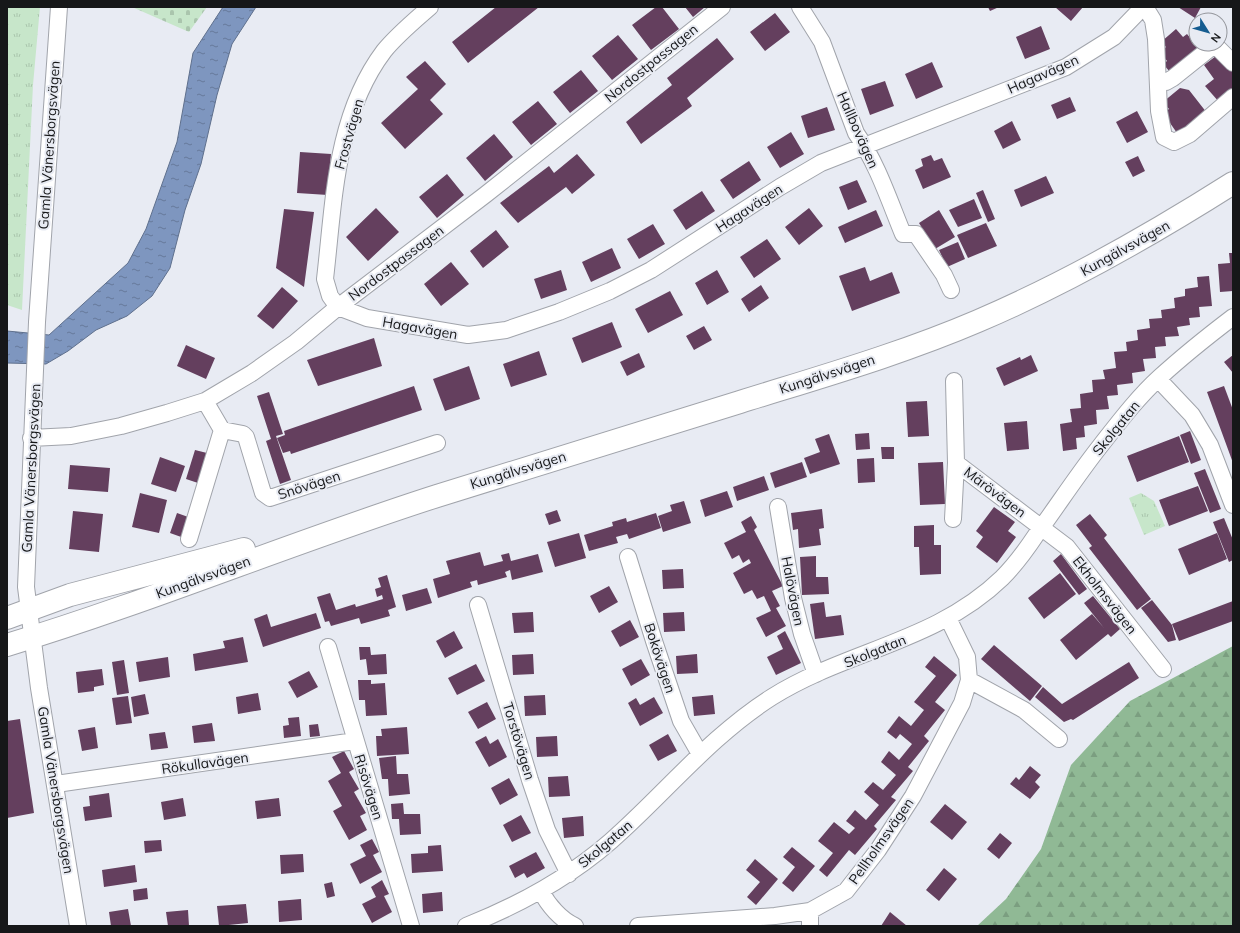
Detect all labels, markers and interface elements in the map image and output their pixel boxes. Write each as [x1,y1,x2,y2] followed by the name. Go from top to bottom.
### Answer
[1188,12,1228,52] north arrow
[601,20,701,106] street label: Nordostpassagen
[1208,30,1224,46] text: N
[1005,50,1081,98] street label: Hagavägen
[34,60,64,230] street label: Gamla Vänersborgsvägen
[833,89,883,171] street label: Hallbovägen
[330,97,368,171] street label: Frostvägen
[712,180,786,236] street label: Hagavägen
[1077,216,1173,280] street label: Kungälvsvägen
[345,221,447,305] street label: Nordostpassagen
[381,313,459,343] street label: Hagavägen
[777,350,877,398] street label: Kungälvsvägen
[18,383,44,553] street label: Gamla Vänersborgsvägen
[1088,397,1144,459] street label: Skolgatan
[468,447,568,493] street label: Kungälvsvägen
[960,463,1030,521] street label: Märövägen
[275,466,343,504] street label: Snövägen
[153,552,253,602] street label: Kungälvsvägen
[1069,552,1141,638] street label: Ekholmsvägen
[777,555,809,627] street label: Halövägen
[640,621,680,695] street label: Bokövägen
[841,630,909,672] street label: Skolgatan
[499,700,539,782] street label: Torstövägen
[34,705,78,875] street label: Gamla Vänersborgsvägen
[160,748,250,778] street label: Rökullavägen
[350,752,388,822] street label: Risövägen
[844,794,918,888] street label: Pellholmsvägen
[574,816,636,872] street label: Skolgatan

